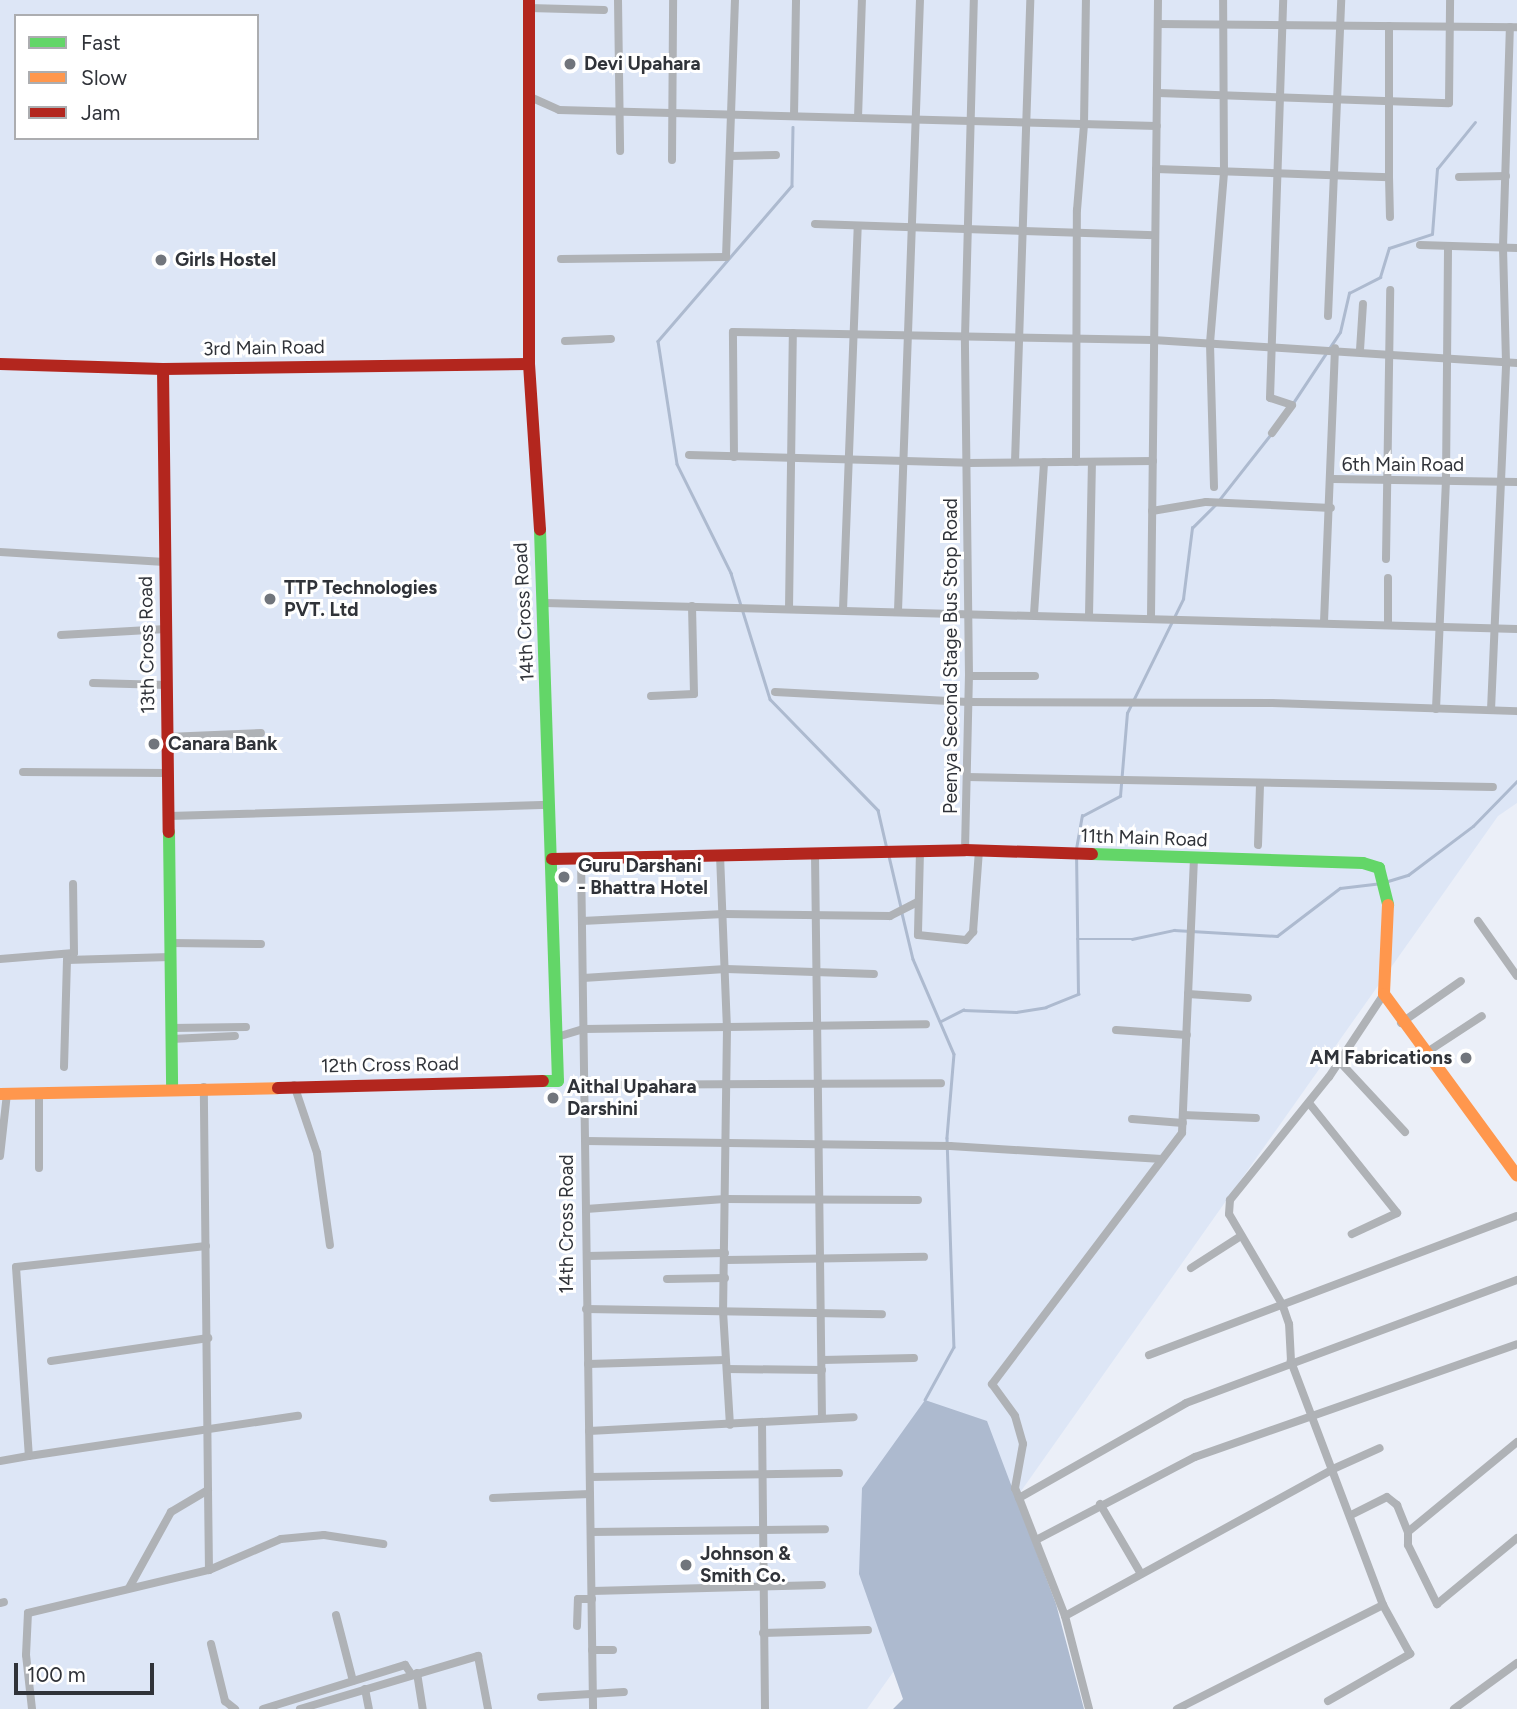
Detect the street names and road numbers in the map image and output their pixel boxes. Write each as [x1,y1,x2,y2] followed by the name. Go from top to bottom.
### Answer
[203,336,325,360] street label: 3rd Main Road
[1342,454,1464,476] street label: 6th Main Road
[940,498,962,814] street label: Peenya Second Stage Bus Stop Road
[509,542,539,682] street label: 14th Cross Road
[134,576,160,714] street label: 13th Cross Road
[1080,824,1208,852] street label: 11th Main Road
[321,1052,459,1078] street label: 12th Cross Road
[556,1154,578,1294] street label: 14th Cross Road

